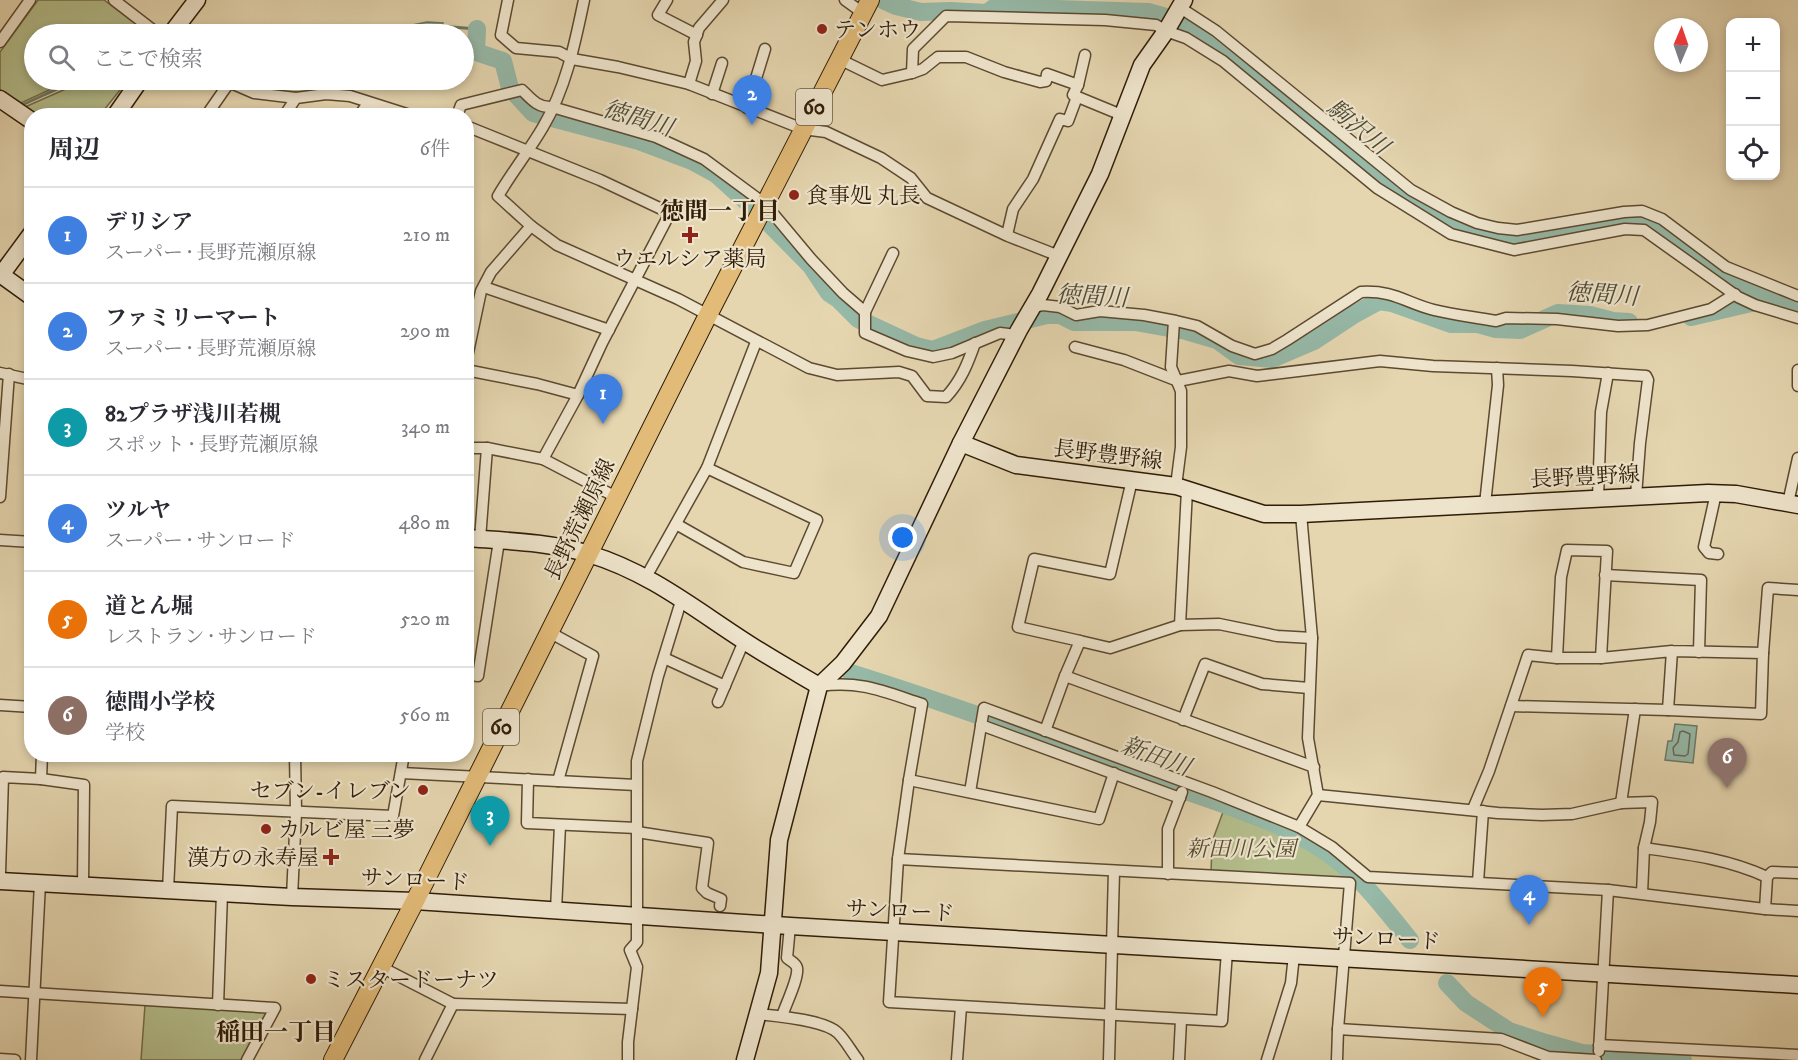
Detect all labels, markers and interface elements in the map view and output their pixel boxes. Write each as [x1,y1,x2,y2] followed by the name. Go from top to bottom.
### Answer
[834,17,921,44] place label: テンホウ
[1654,18,1708,72] north arrow
[1726,18,1780,180] map controls
[1726,18,1780,72] button: +
[815,22,829,36] marker: テンホウ
[24,24,474,90] search box
[45,41,78,74] icon: search
[93,46,203,73] text: ここで検索
[1726,72,1780,126] button: −
[732,76,771,125] pin: 2
[796,89,832,125] road number: 60
[1320,93,1397,164] water label: 駒沢川
[599,94,679,145] water label: 徳間川
[1726,126,1780,180] button: locate
[48,134,100,167] text: 周辺
[420,137,450,162] text: 6件
[806,183,921,210] place label: 食事処 丸長
[787,188,801,202] marker: 食事処 丸長
[660,197,780,227] district label: 徳間一丁目
[105,209,193,236] text: デリシア
[64,223,71,248] text: 1
[403,223,450,248] text: 210 m
[683,228,697,242] marker: ウエルシア薬局
[105,241,316,266] text: スーパー · 長野荒瀬原線
[613,246,767,273] place label: ウエルシア薬局
[1565,278,1642,313] water label: 徳間川
[1055,280,1132,314] water label: 徳間川
[105,305,281,332] text: ファミリーマート
[63,319,72,344] text: 2
[400,319,450,344] text: 290 m
[105,337,316,362] text: スーパー · 長野荒瀬原線
[584,374,622,424] pin: 1
[105,401,281,428] text: 82プラザ浅川若槻
[64,415,71,440] text: 3
[401,415,450,440] text: 340 m
[105,433,318,458] text: スポット · 長野荒瀬原線
[1052,435,1164,476] street label: 長野豊野線
[539,454,621,585] street label: 長野荒瀬原線
[1529,461,1641,494] street label: 長野豊野線
[105,497,171,524] text: ツルヤ
[62,511,73,536] text: 4
[398,511,450,536] text: 480 m
[888,523,917,552] your location
[105,529,295,554] text: スーパー · サンロード
[105,593,193,620] text: 道とん堀
[63,607,72,632] text: 5
[400,607,450,632] text: 520 m
[105,625,317,650] text: レストラン · サンロード
[105,689,215,716] text: 徳間小学校
[62,703,73,728] text: 6
[400,703,450,728] text: 560 m
[483,709,519,745] road number: 60
[105,721,145,746] text: 学校
[1117,731,1197,784] water label: 新田川
[1708,738,1746,788] pin: 6
[250,778,411,805] place label: セブン-イレブン
[416,783,430,797] marker: セブン-イレブン
[470,796,510,846] pin: 3
[278,817,415,844] place label: カルビ屋 三夢
[259,822,273,836] marker: カルビ屋 三夢
[1186,836,1299,863] park label: 新田川公園
[187,845,319,872] place label: 漢方の永寿屋
[324,850,338,864] marker: 漢方の永寿屋
[360,864,470,897] street label: サンロード
[1510,876,1549,925] pin: 4
[845,895,955,928] street label: サンロード
[1331,923,1441,956] street label: サンロード
[323,967,499,994] place label: ミスタードーナツ
[1524,968,1562,1017] pin: 5
[304,972,318,986] marker: ミスタードーナツ
[216,1018,336,1048] district label: 稲田一丁目

